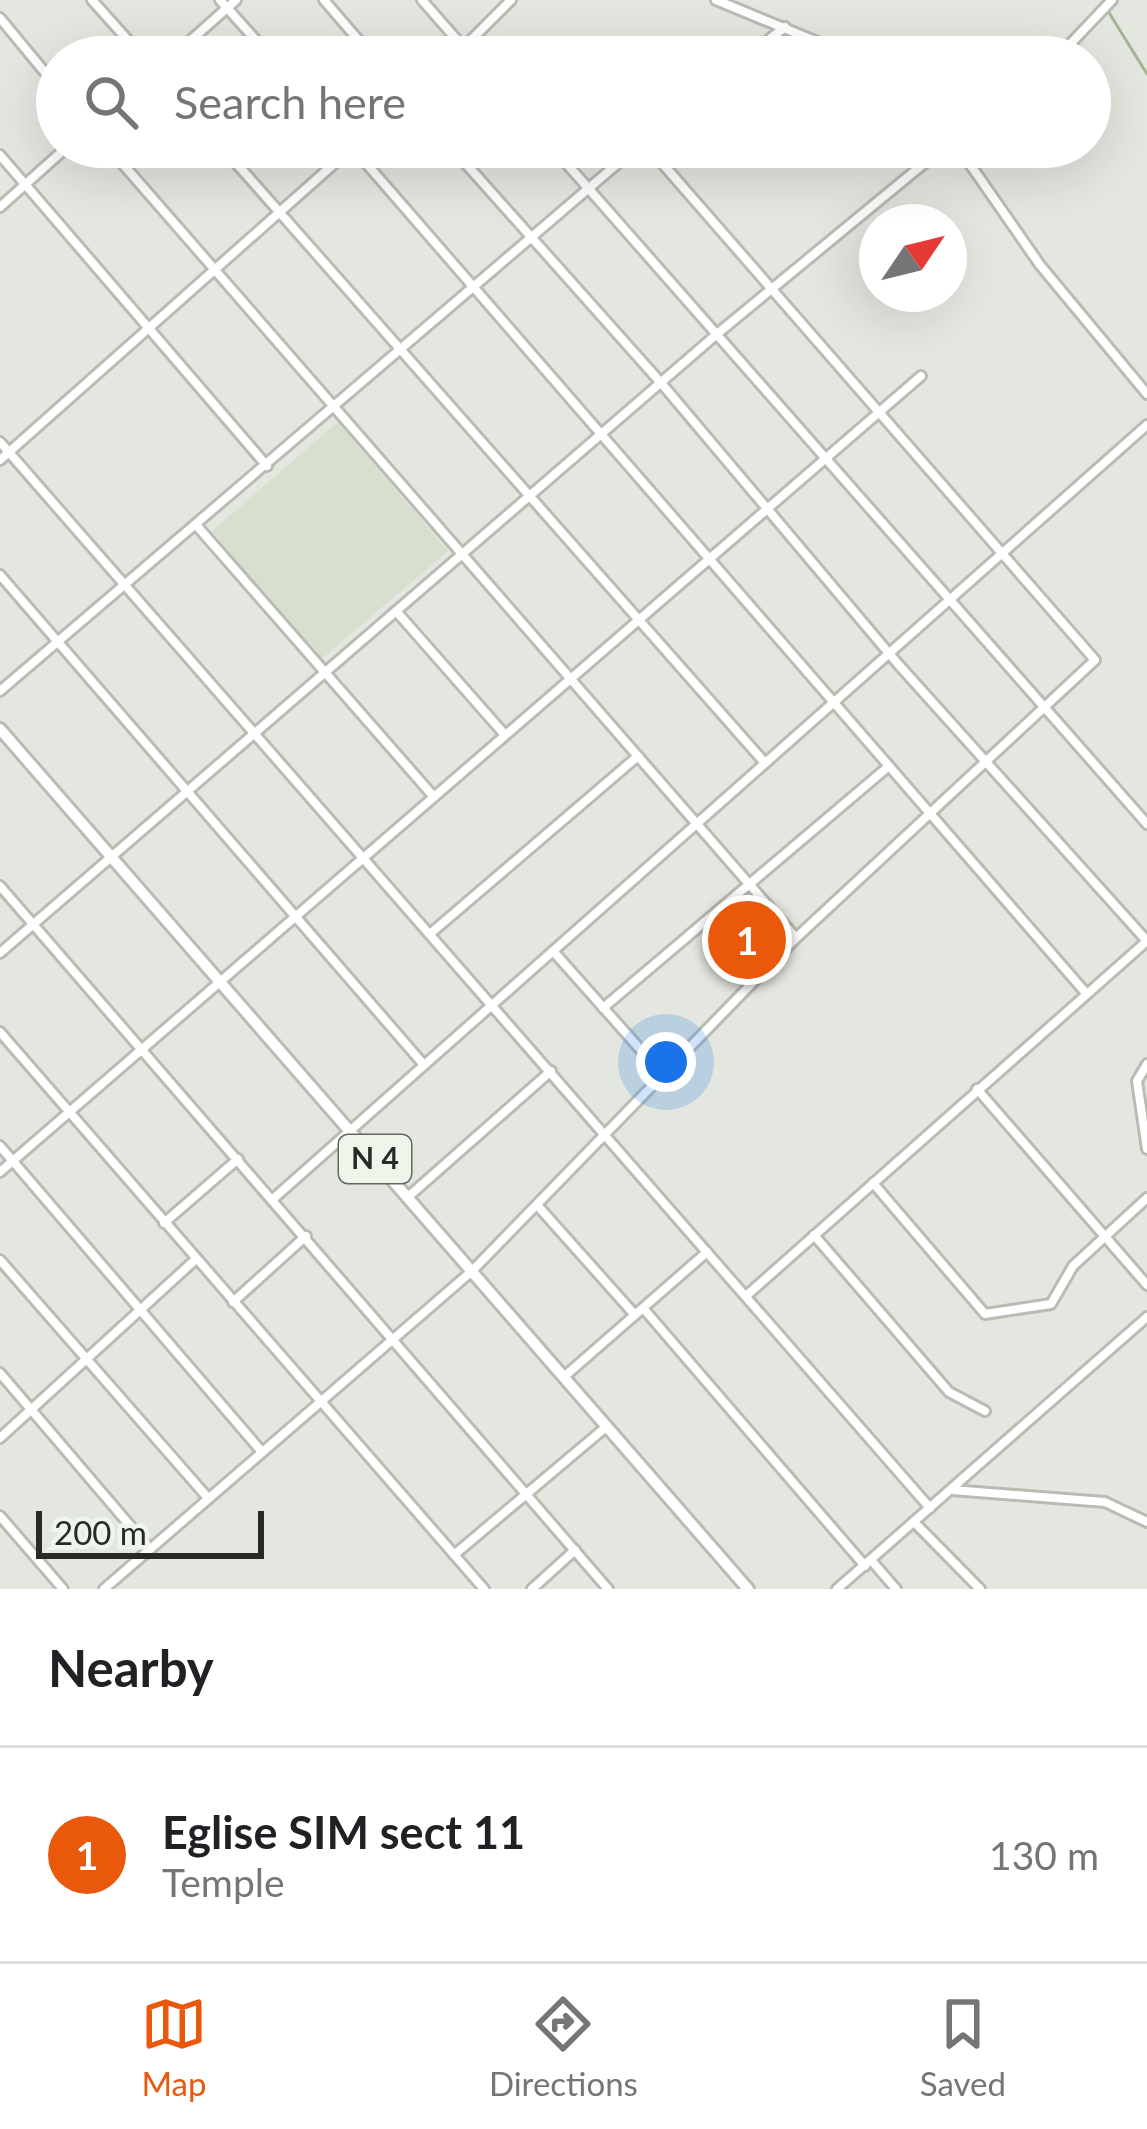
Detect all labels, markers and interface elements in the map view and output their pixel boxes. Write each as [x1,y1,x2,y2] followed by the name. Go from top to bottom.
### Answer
[36,36,1111,168] search box
[78,69,144,135] icon: search
[174,75,406,129] text: Search here
[859,204,967,312] north arrow
[708,895,786,985] pin: 1
[636,1032,696,1092] your location
[339,1135,411,1183] road number: N 4
[36,1505,264,1558] scale bar
[54,1512,147,1552] text: 200 m
[48,1637,214,1698] text: Nearby
[162,1805,525,1859] text: Eglise SIM sect 11
[76,1832,98,1878] text: 1
[989,1832,1099,1878] text: 130 m
[162,1859,285,1905] text: Temple
[141,1991,207,2103] tab: Map
[489,1991,638,2103] tab: Directions
[920,1991,1006,2103] tab: Saved

